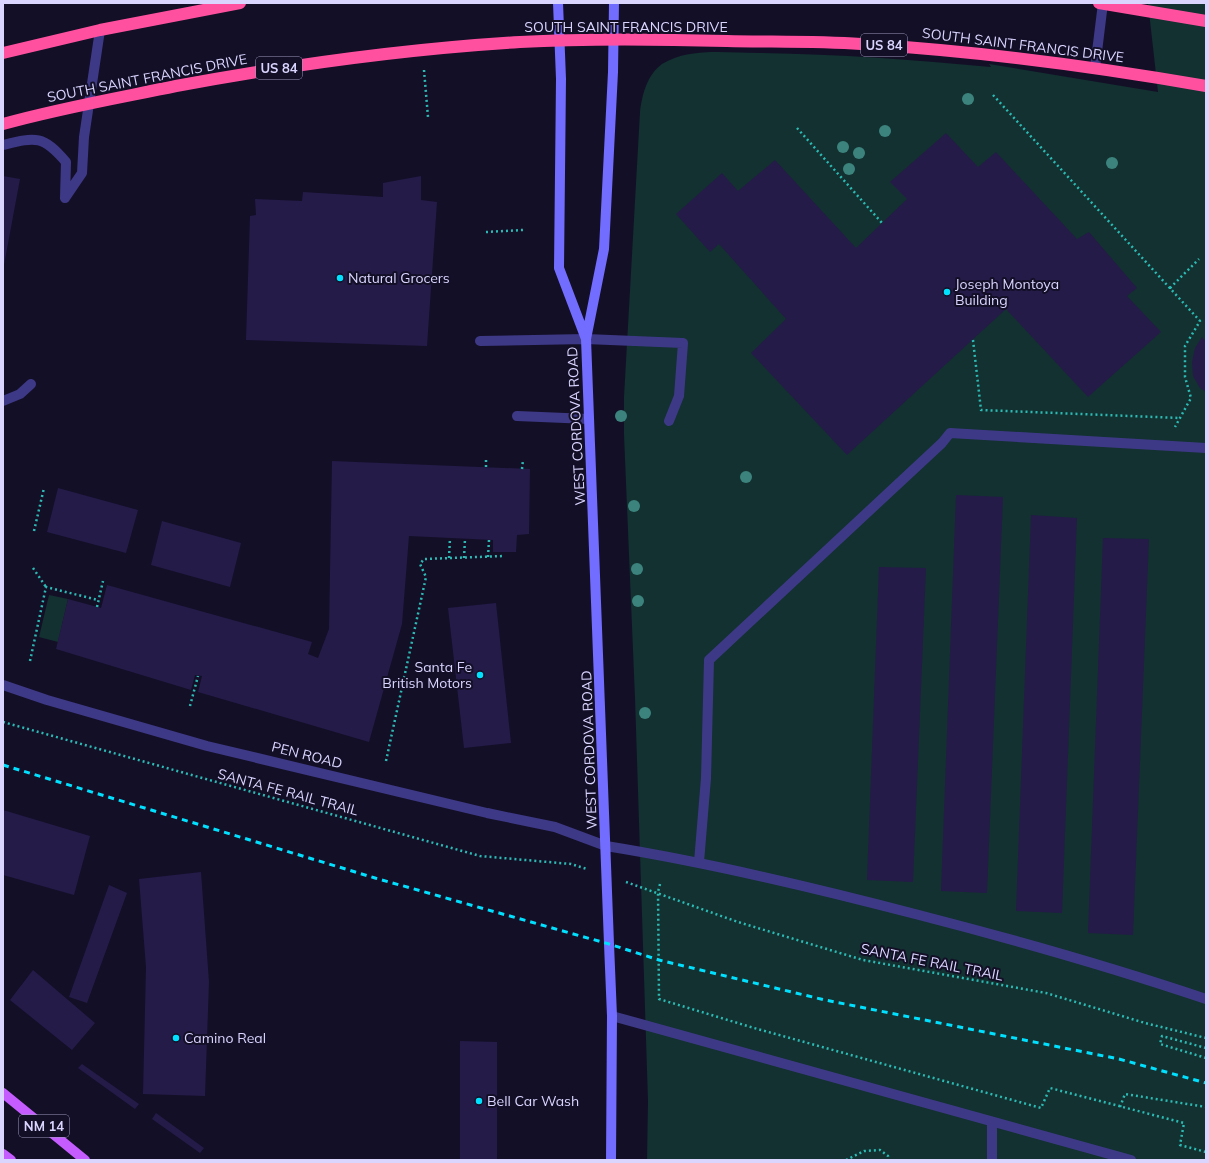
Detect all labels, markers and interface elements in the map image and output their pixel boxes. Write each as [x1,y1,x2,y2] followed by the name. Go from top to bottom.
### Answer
[524,18,728,36] street label: SOUTH SAINT FRANCIS DRIVE
[921,24,1125,66] street label: SOUTH SAINT FRANCIS DRIVE
[861,34,907,56] road number: US 84
[46,50,248,106] street label: SOUTH SAINT FRANCIS DRIVE
[256,57,302,79] road number: US 84
[348,269,450,287] place label: Natural Grocers
[335,273,345,283] marker: Natural Grocers
[955,275,1059,309] place label: Joseph Montoya Building
[942,287,952,297] marker: Joseph Montoya Building
[563,346,589,506] street label: WEST CORDOVA ROAD
[382,658,472,692] place label: Santa Fe British Motors
[475,670,485,680] marker: Santa Fe British Motors
[577,670,601,830] street label: WEST CORDOVA ROAD
[270,738,344,772] street label: PEN ROAD
[216,765,361,820] street label: SANTA FE RAIL TRAIL
[859,939,1005,985] street label: SANTA FE RAIL TRAIL
[184,1029,266,1047] place label: Camino Real
[171,1033,181,1043] marker: Camino Real
[487,1092,579,1110] place label: Bell Car Wash
[474,1096,484,1106] marker: Bell Car Wash
[19,1115,69,1137] road number: NM 14

